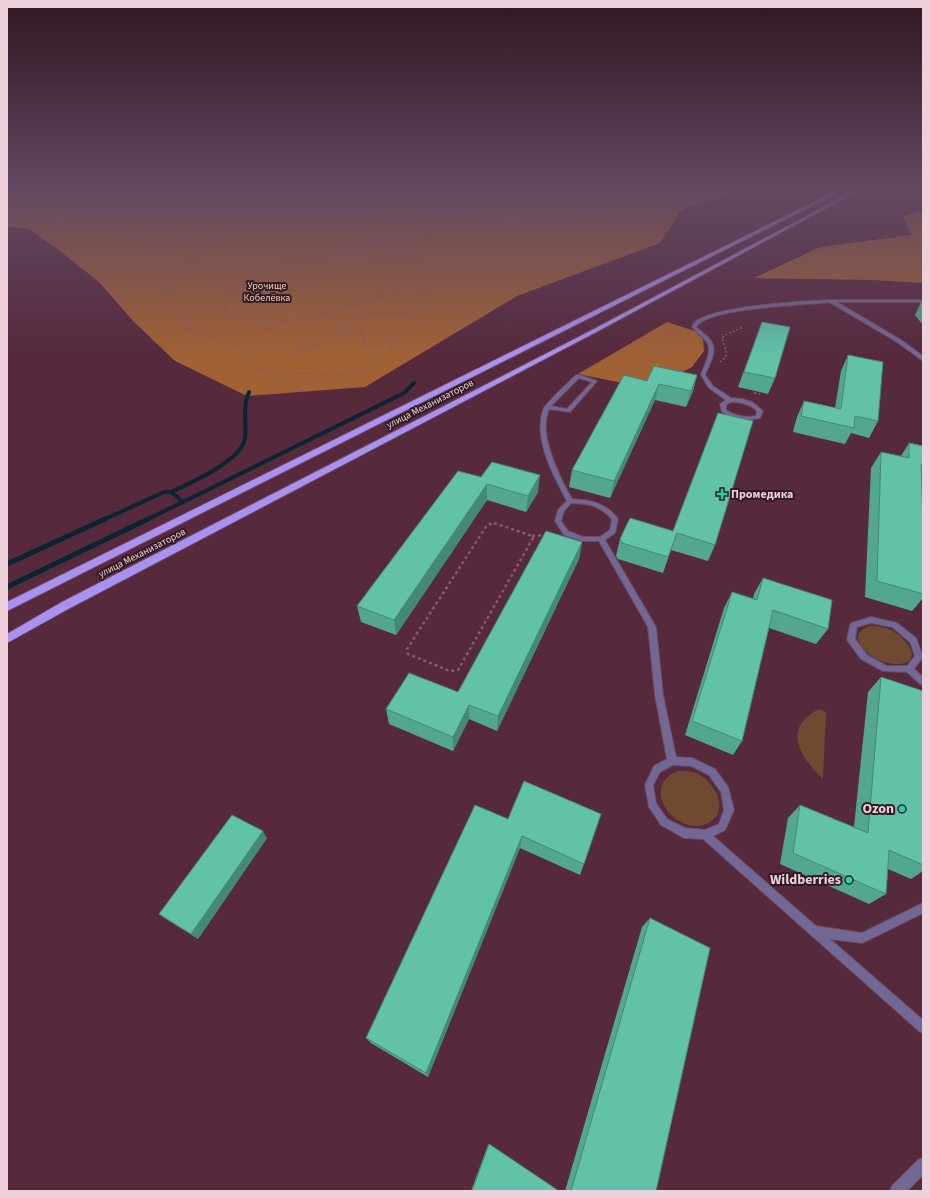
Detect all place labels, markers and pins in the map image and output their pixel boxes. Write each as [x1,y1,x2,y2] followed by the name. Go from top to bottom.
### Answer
[731,486,793,503] place label: Промедика
[716,488,728,500] marker: Промедика
[863,799,894,819] place label: Ozon
[897,804,907,814] marker: Ozon
[770,870,841,890] place label: Wildberries
[844,875,854,885] marker: Wildberries

